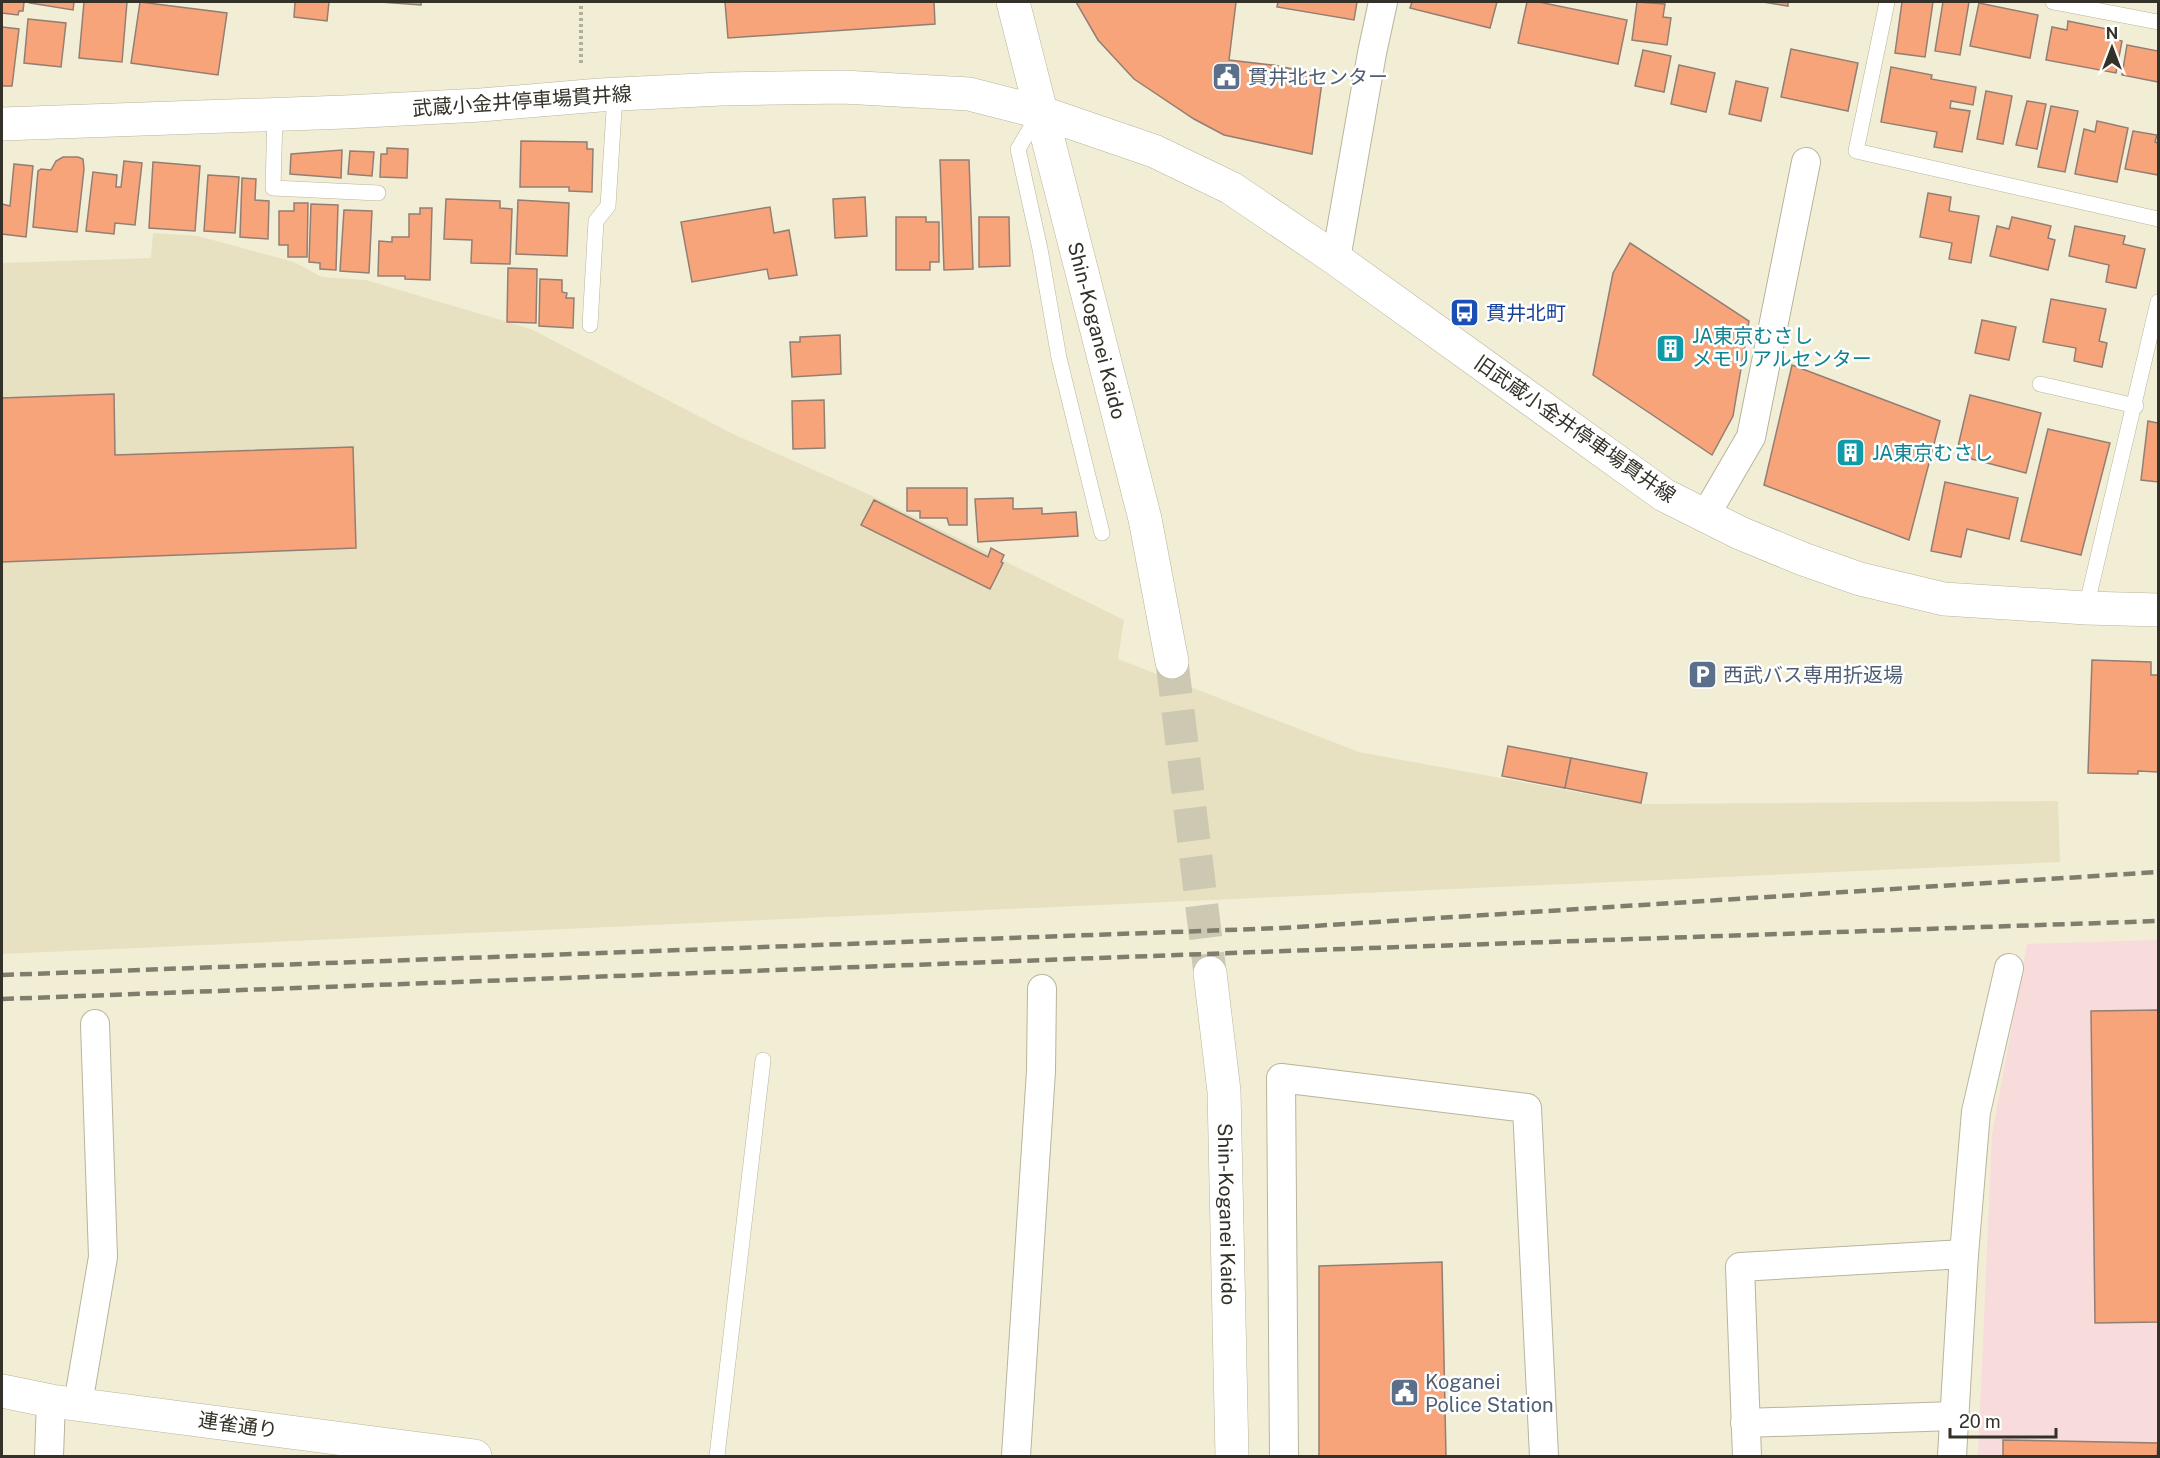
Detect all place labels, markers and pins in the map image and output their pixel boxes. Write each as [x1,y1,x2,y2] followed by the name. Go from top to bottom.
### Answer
[1211,61,1243,93] public building icon: 貫井北センター
[1248,65,1388,89] place label: 貫井北センター
[1449,297,1481,329] bus stop icon: 貫井北町
[1486,301,1566,325] place label: 貫井北町
[1692,324,1872,371] place label: JA東京むさし メモリアルセンター
[1655,332,1687,364] building icon: JA東京むさし メモリアルセンター
[1835,437,1867,469] building icon: JA東京むさし
[1872,441,1993,465] place label: JA東京むさし
[1686,659,1718,691] parking icon: 西武バス専用折返場
[1723,663,1903,687] place label: 西武バス専用折返場
[1425,1370,1554,1417] place label: Koganei Police Station
[1388,1377,1420,1409] public building icon: Koganei Police Station

